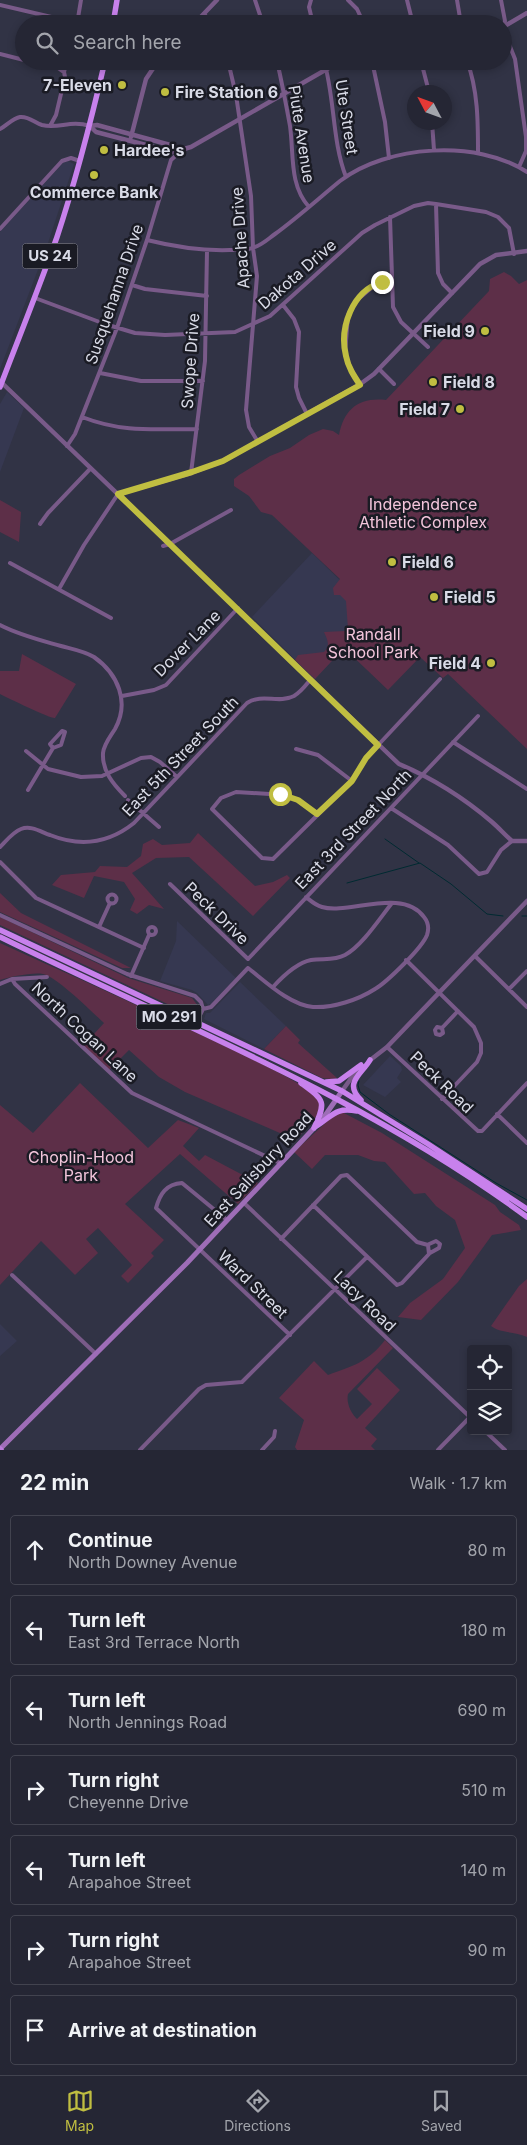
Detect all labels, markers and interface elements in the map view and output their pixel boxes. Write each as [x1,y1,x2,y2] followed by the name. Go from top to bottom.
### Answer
[15,15,512,70] search box
[33,29,61,57] icon: search
[73,31,182,54] text: Search here
[43,75,112,95] place label: 7-Eleven
[331,78,363,156] street label: Ute Street
[116,79,128,91] marker: 7-Eleven
[175,82,278,102] place label: Fire Station 6
[284,84,320,184] street label: Piute Avenue
[407,85,452,130] north arrow
[159,86,171,98] marker: Fire Station 6
[114,140,184,160] place label: Hardee's
[98,144,110,156] marker: Hardee's
[88,169,100,181] marker: Commerce Bank
[30,182,159,202] place label: Commerce Bank
[226,186,254,290] street label: Apache Drive
[81,221,147,367] street label: Susquehanna Drive
[254,235,340,313] street label: Dakota Drive
[22,244,78,268] road number: US 24
[371,271,394,294] route end
[177,312,203,410] street label: Swope Drive
[423,321,475,341] place label: Field 9
[479,325,491,337] marker: Field 9
[443,372,495,392] place label: Field 8
[427,376,439,388] marker: Field 8
[399,399,450,419] place label: Field 7
[454,403,466,415] marker: Field 7
[359,494,487,532] park label: Independence Athletic Complex
[402,552,454,572] place label: Field 6
[386,556,398,568] marker: Field 6
[444,587,496,607] place label: Field 5
[428,591,440,603] marker: Field 5
[149,605,225,681] street label: Dover Lane
[328,624,419,662] park label: Randall School Park
[429,653,481,673] place label: Field 4
[485,657,497,669] marker: Field 4
[117,692,243,820] street label: East 5th Street South
[291,765,415,893] street label: East 3rd Street North
[269,783,292,806] route start
[181,877,253,949] street label: Peck Drive
[28,978,142,1086] street label: North Cogan Lane
[136,1004,202,1030] road number: MO 291
[406,1047,478,1117] street label: Peck Road
[200,1107,316,1231] street label: East Salisbury Road
[28,1147,134,1185] park label: Choplin-Hood Park
[214,1246,292,1322] street label: Ward Street
[330,1266,400,1336] street label: Lacy Road
[467,1345,512,1435] map controls
[467,1345,512,1390] button: locate
[467,1390,512,1435] button: layers
[20,1470,89,1495] text: 22 min
[410,1473,507,1493] text: Walk · 1.7 km
[68,1529,153,1552] text: Continue
[21,1536,49,1564] icon: ahead
[467,1540,506,1560] text: 80 m
[68,1552,237,1572] text: North Downey Avenue
[68,1609,146,1632] text: Turn left
[21,1616,49,1644] icon: left
[461,1620,506,1640] text: 180 m
[68,1632,240,1652] text: East 3rd Terrace North
[68,1689,146,1712] text: Turn left
[21,1696,49,1724] icon: left
[458,1700,506,1720] text: 690 m
[68,1712,227,1732] text: North Jennings Road
[68,1769,159,1792] text: Turn right
[21,1776,49,1804] icon: right
[461,1780,506,1800] text: 510 m
[68,1792,189,1812] text: Cheyenne Drive
[68,1849,146,1872] text: Turn left
[21,1856,49,1884] icon: left
[461,1860,506,1880] text: 140 m
[68,1872,191,1892] text: Arapahoe Street
[68,1929,159,1952] text: Turn right
[21,1936,49,1964] icon: right
[467,1940,506,1960] text: 90 m
[68,1952,191,1972] text: Arapahoe Street
[21,2016,49,2044] icon: arrive
[68,2019,257,2042] text: Arrive at destination
[65,2087,94,2134] tab: Map
[224,2087,291,2134] tab: Directions
[421,2087,462,2134] tab: Saved

